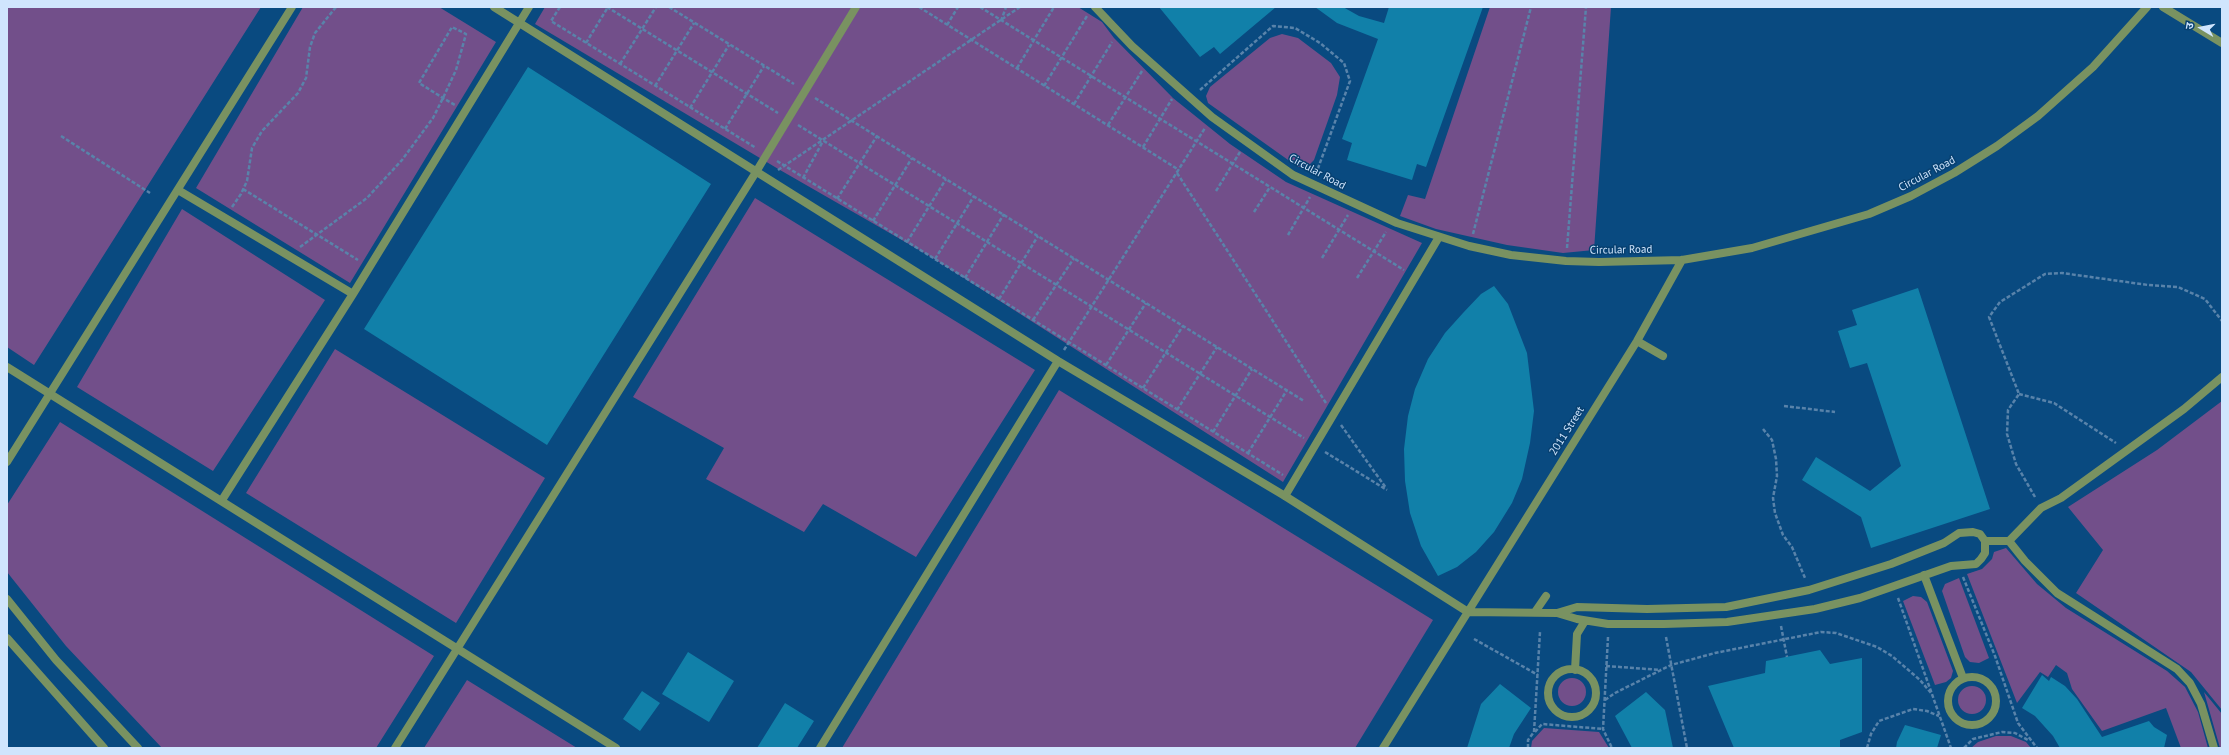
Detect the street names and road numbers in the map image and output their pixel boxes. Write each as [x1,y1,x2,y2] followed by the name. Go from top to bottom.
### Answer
[1286,152,1348,192] street label: Circular Road
[1896,154,1958,194] street label: Circular Road
[1590,243,1652,257] street label: Circular Road
[1547,404,1587,458] street label: 2011 Street

